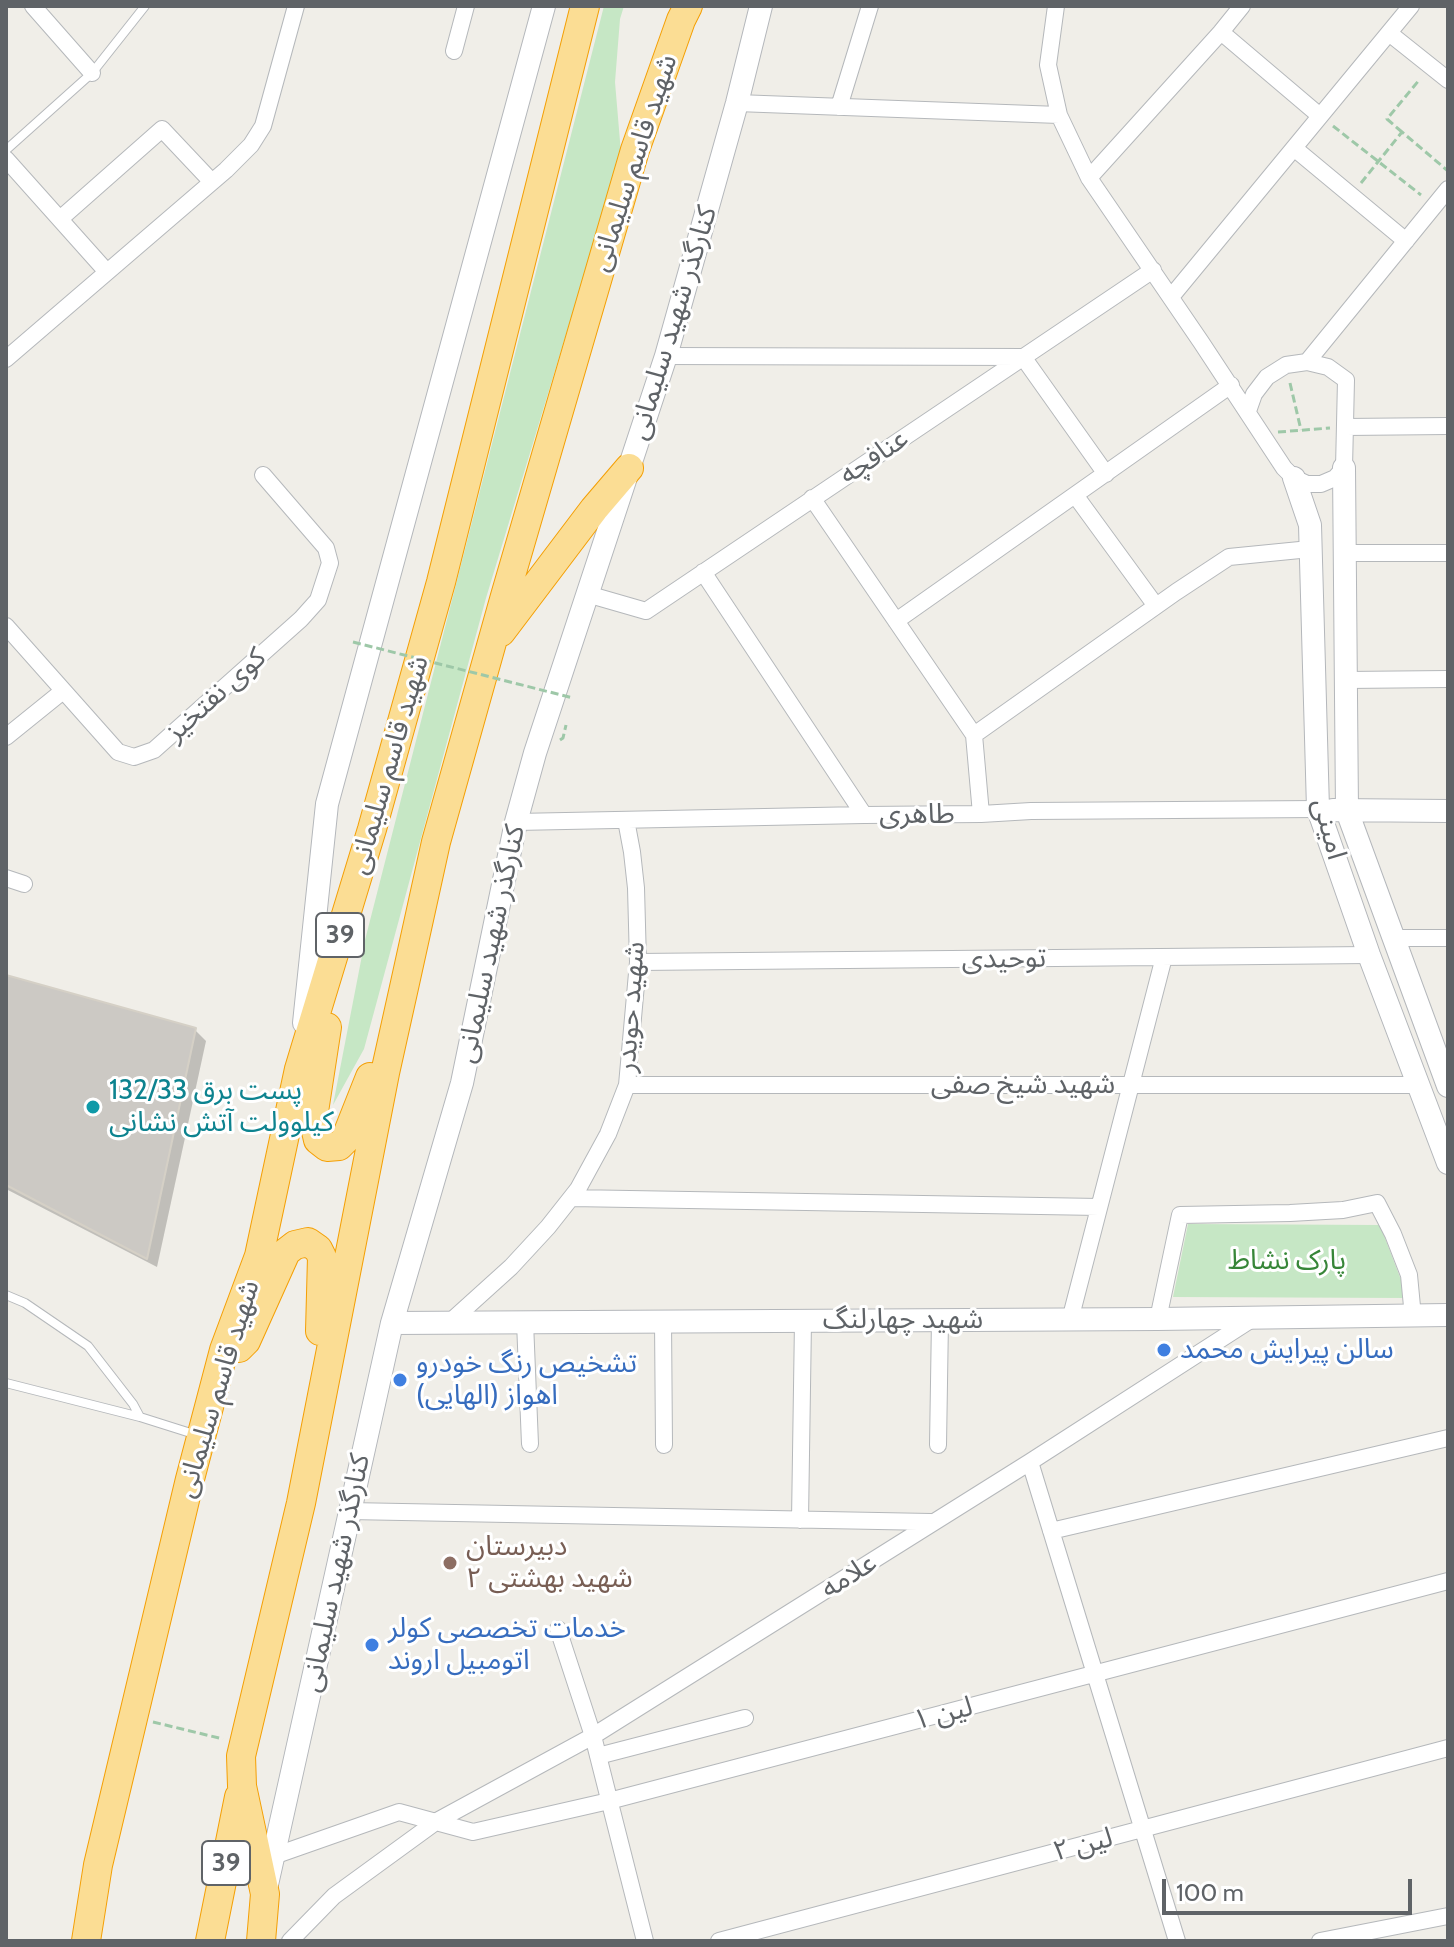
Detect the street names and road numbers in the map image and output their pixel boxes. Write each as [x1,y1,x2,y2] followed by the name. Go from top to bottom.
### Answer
[583,50,685,276] street label: شهید قاسم سلیمانی
[621,202,725,444] street label: کنارگذر شهید سلیمانی
[833,422,915,492] street label: عنافچه
[159,641,273,749] street label: کوی نفتخیز
[342,652,436,878] street label: شهید قاسم سلیمانی
[1305,795,1353,863] street label: امینی
[879,798,955,832] street label: طاهری
[449,822,533,1066] street label: کنارگذر شهید سلیمانی
[316,913,364,957] road number: 39
[610,940,652,1074] street label: شهید حویدر
[961,941,1047,977] street label: توحیدی
[931,1068,1115,1102] street label: شهید شیخ صفی
[169,1276,267,1502] street label: شهید قاسم سلیمانی
[823,1303,983,1337] street label: شهید چهارلنگ
[294,1451,378,1695] street label: کنارگذر شهید سلیمانی
[815,1546,883,1606] street label: علامه
[909,1690,977,1738] street label: لین ۱
[1049,1821,1117,1869] street label: لین ۲
[202,1841,250,1885] road number: 39

